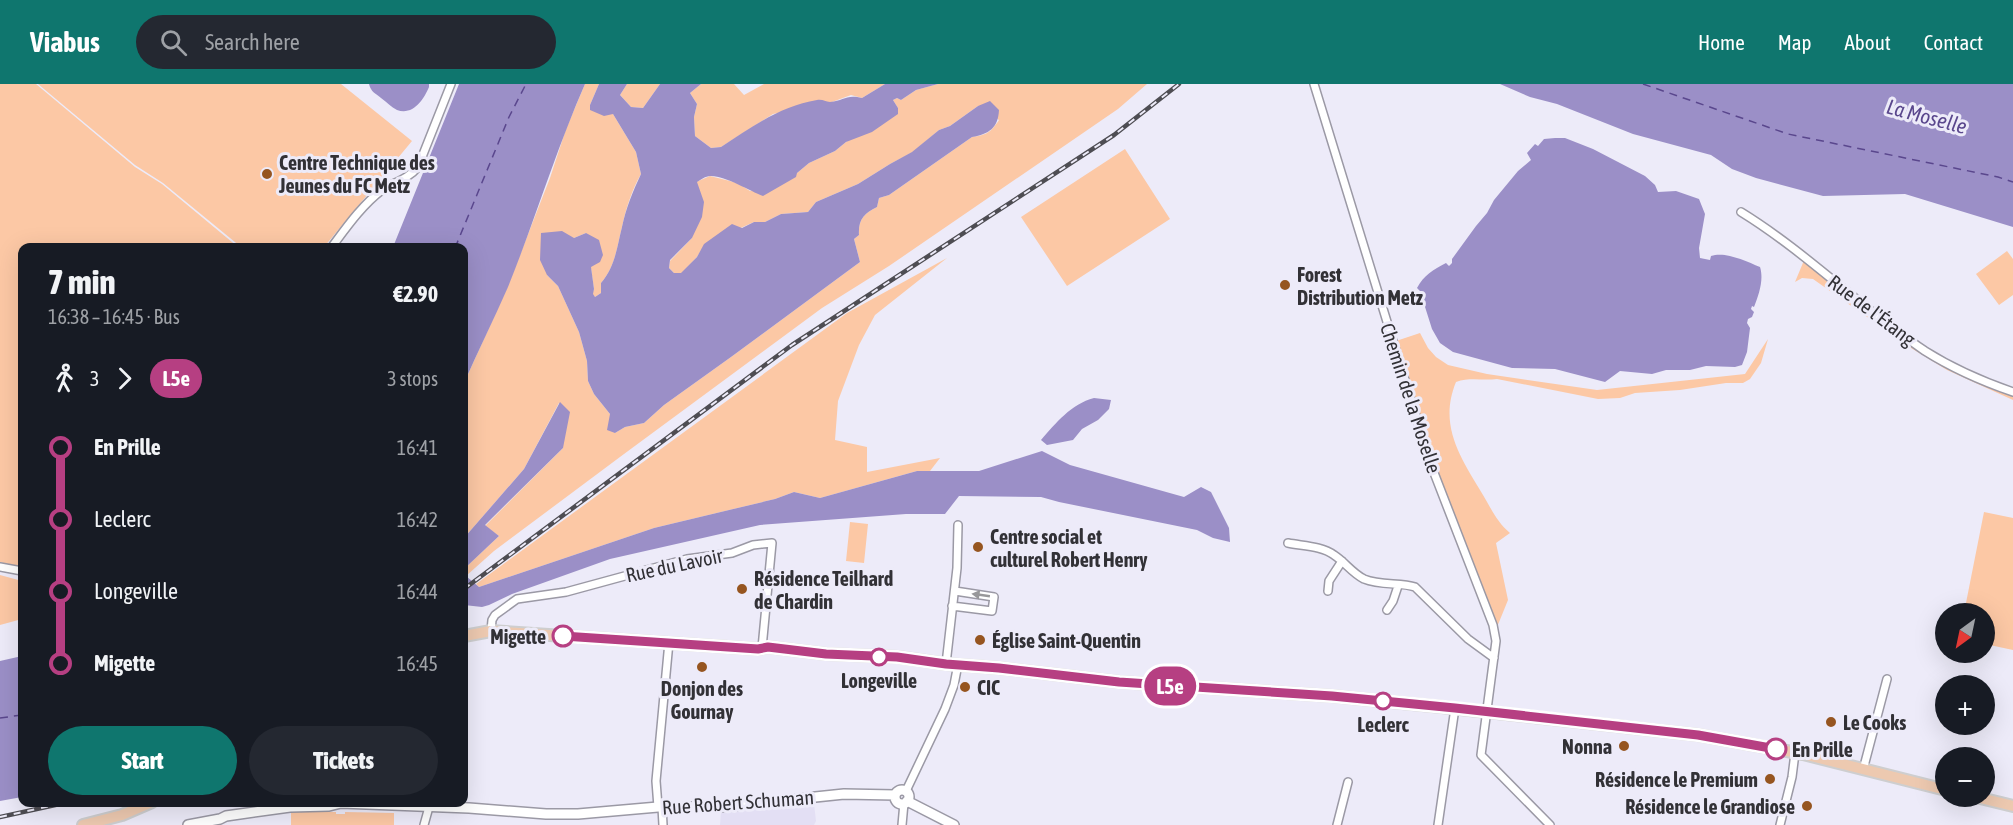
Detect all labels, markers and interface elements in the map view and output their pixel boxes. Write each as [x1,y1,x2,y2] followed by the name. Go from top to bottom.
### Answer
[136,15,556,69] search box
[30,26,100,58] text: Viabus
[157,26,190,59] icon: search
[205,29,300,55] text: Search here
[1698,30,1745,54] text: Home
[1778,30,1812,54] text: Map
[1845,30,1891,54] text: About
[1924,30,1983,54] text: Contact
[1884,94,1970,138] water label: La Moselle
[278,151,435,197] place label: Centre Technique des Jeunes du FC Metz
[260,167,274,181] marker: Centre Technique des Jeunes du FC Metz
[48,263,115,301] text: 7 min
[1297,263,1424,309] place label: Forest Distribution Metz
[1824,270,1920,350] street label: Rue de l'Étang
[1278,278,1292,292] marker: Forest Distribution Metz
[393,281,438,307] text: €2.90
[48,305,180,328] text: 16:38 – 16:45 · Bus
[1376,320,1446,476] street label: Chemin de la Moselle
[48,362,81,395] icon: walk
[108,362,141,395] icon: forward
[162,366,190,390] text: L5e
[90,367,99,390] text: 3
[387,367,438,390] text: 3 stops
[94,434,161,460] text: En Prille
[397,436,438,459] text: 16:41
[94,506,151,532] text: Leclerc
[397,508,438,531] text: 16:42
[990,525,1148,571] place label: Centre social et culturel Robert Henry
[971,540,985,554] marker: Centre social et culturel Robert Henry
[624,543,726,586] street label: Rue du Lavoir
[754,567,893,613] place label: Résidence Teilhard de Chardin
[94,578,178,604] text: Longeville
[397,580,438,603] text: 16:44
[735,582,749,596] marker: Résidence Teilhard de Chardin
[971,591,990,600] one-way arrow
[1935,603,1995,663] north arrow
[1935,603,1995,807] map controls
[490,625,546,648] place label: Migette
[552,625,574,647] marker: Migette
[992,629,1141,652] place label: Église Saint-Quentin
[973,633,987,647] marker: Église Saint-Quentin
[870,648,888,666] marker: Longeville
[94,650,155,676] text: Migette
[397,652,438,675] text: 16:45
[695,660,709,674] marker: Donjon des Gournay
[1136,666,1204,706] line badge: L5e
[841,669,917,692] place label: Longeville
[1156,674,1184,698] text: L5e
[1935,675,1995,735] button: +
[977,676,1000,699] place label: CIC
[661,677,743,723] place label: Donjon des Gournay
[958,680,972,694] marker: CIC
[1374,692,1392,710] marker: Leclerc
[1843,711,1906,734] place label: Le Cooks
[1357,713,1409,736] place label: Leclerc
[1824,715,1838,729] marker: Le Cooks
[48,726,237,795] button: Start
[249,726,438,795] button: Tickets
[1562,735,1612,758] place label: Nonna
[1765,738,1787,760] marker: En Prille
[1792,738,1853,761] place label: En Prille
[1617,739,1631,753] marker: Nonna
[1935,747,1995,807] button: −
[1595,768,1758,791] place label: Résidence le Premium
[1763,772,1777,786] marker: Résidence le Premium
[661,785,815,819] street label: Rue Robert Schuman
[1625,795,1795,818] place label: Résidence le Grandiose
[1800,799,1814,813] marker: Résidence le Grandiose

